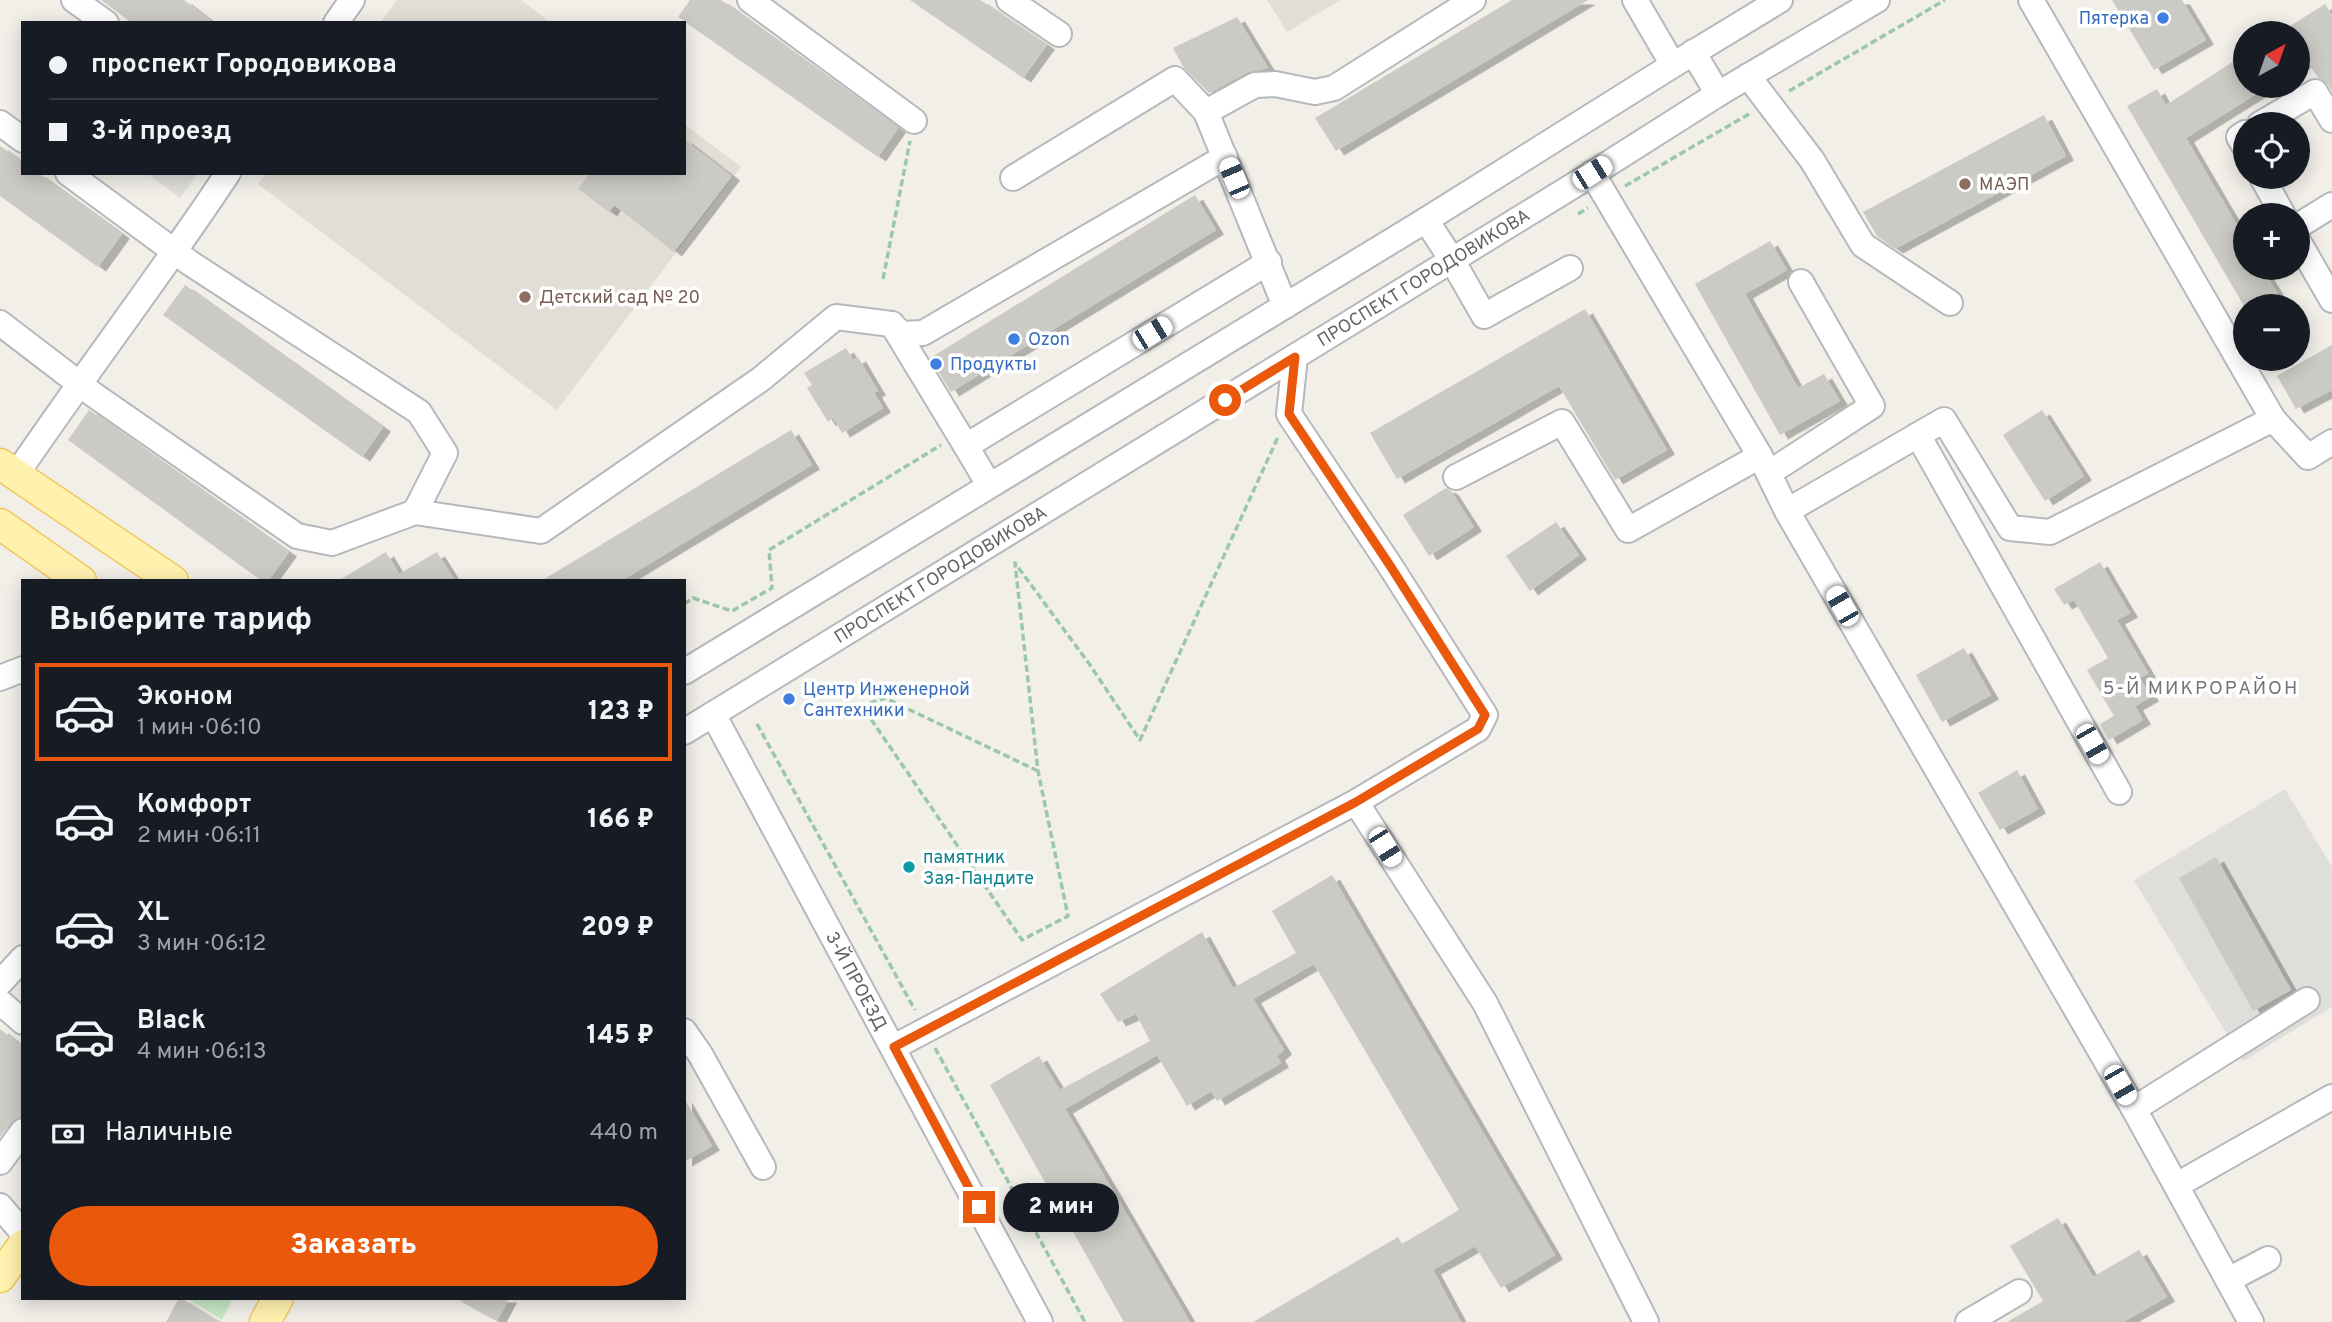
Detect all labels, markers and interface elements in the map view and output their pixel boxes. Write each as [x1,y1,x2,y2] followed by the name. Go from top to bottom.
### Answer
[2079,8,2149,31] place label: Пятерка
[2155,10,2171,26] marker: Пятерка
[2233,21,2310,98] north arrow
[2233,21,2310,371] map controls
[91,49,397,82] text: проспект Городовикова
[2233,112,2310,189] button: locate
[91,116,231,149] text: 3-й проезд
[1569,153,1616,193] car
[1217,155,1252,201] car
[1979,174,2029,197] place label: МАЭП
[1957,176,1973,192] marker: МАЭП
[2233,203,2310,280] button: +
[1314,205,1535,353] street label: ПРОСПЕКТ ГОРОДОВИКОВА
[539,287,700,310] place label: Детский сад № 20
[517,289,533,305] marker: Детский сад № 20
[2233,294,2310,371] button: −
[1129,313,1176,353] car
[1028,329,1070,352] place label: Ozon
[1006,331,1022,347] marker: Ozon
[950,354,1037,377] place label: Продукты
[928,356,944,372] marker: Продукты
[1209,384,1241,416] route start
[831,502,1052,650] street label: ПРОСПЕКТ ГОРОДОВИКОВА
[1823,583,1862,629] car
[49,601,312,641] text: Выберите тариф
[2103,676,2299,701] district label: 5-Й МИКРОРАЙОН
[803,679,970,723] place label: Центр Инженерной Сантехники
[53,681,116,744] icon: car
[137,681,233,714] text: Эконом
[781,691,797,707] marker: Центр Инженерной Сантехники
[588,696,654,729] text: 123 ₽
[137,714,262,743] text: 1 мин · 06:10
[2073,721,2112,767] car
[53,789,116,852] icon: car
[137,789,251,822] text: Комфорт
[587,804,654,837] text: 166 ₽
[137,822,261,851] text: 2 мин · 06:11
[1365,824,1406,870] car
[923,847,1034,891] place label: памятник Зая-Пандите
[901,859,917,875] marker: памятник Зая-Пандите
[53,897,116,960] icon: car
[137,897,169,930] text: XL
[581,912,654,945] text: 209 ₽
[819,928,891,1035] street label: 3-Й ПРОЕЗД
[137,930,266,959] text: 3 мин · 06:12
[53,1005,116,1068] icon: car
[137,1005,206,1038] text: Black
[587,1020,654,1053] text: 145 ₽
[137,1038,267,1067] text: 4 мин · 06:13
[2101,1062,2140,1108] car
[49,1115,87,1153] icon: cash
[105,1117,233,1150] text: Наличные
[590,1119,658,1148] text: 440 m
[1004,1182,1119,1232] callout: 2 мин
[963,1191,995,1223] route end
[1028,1193,1094,1222] text: 2 мин
[49,1206,658,1286] button: Заказать

